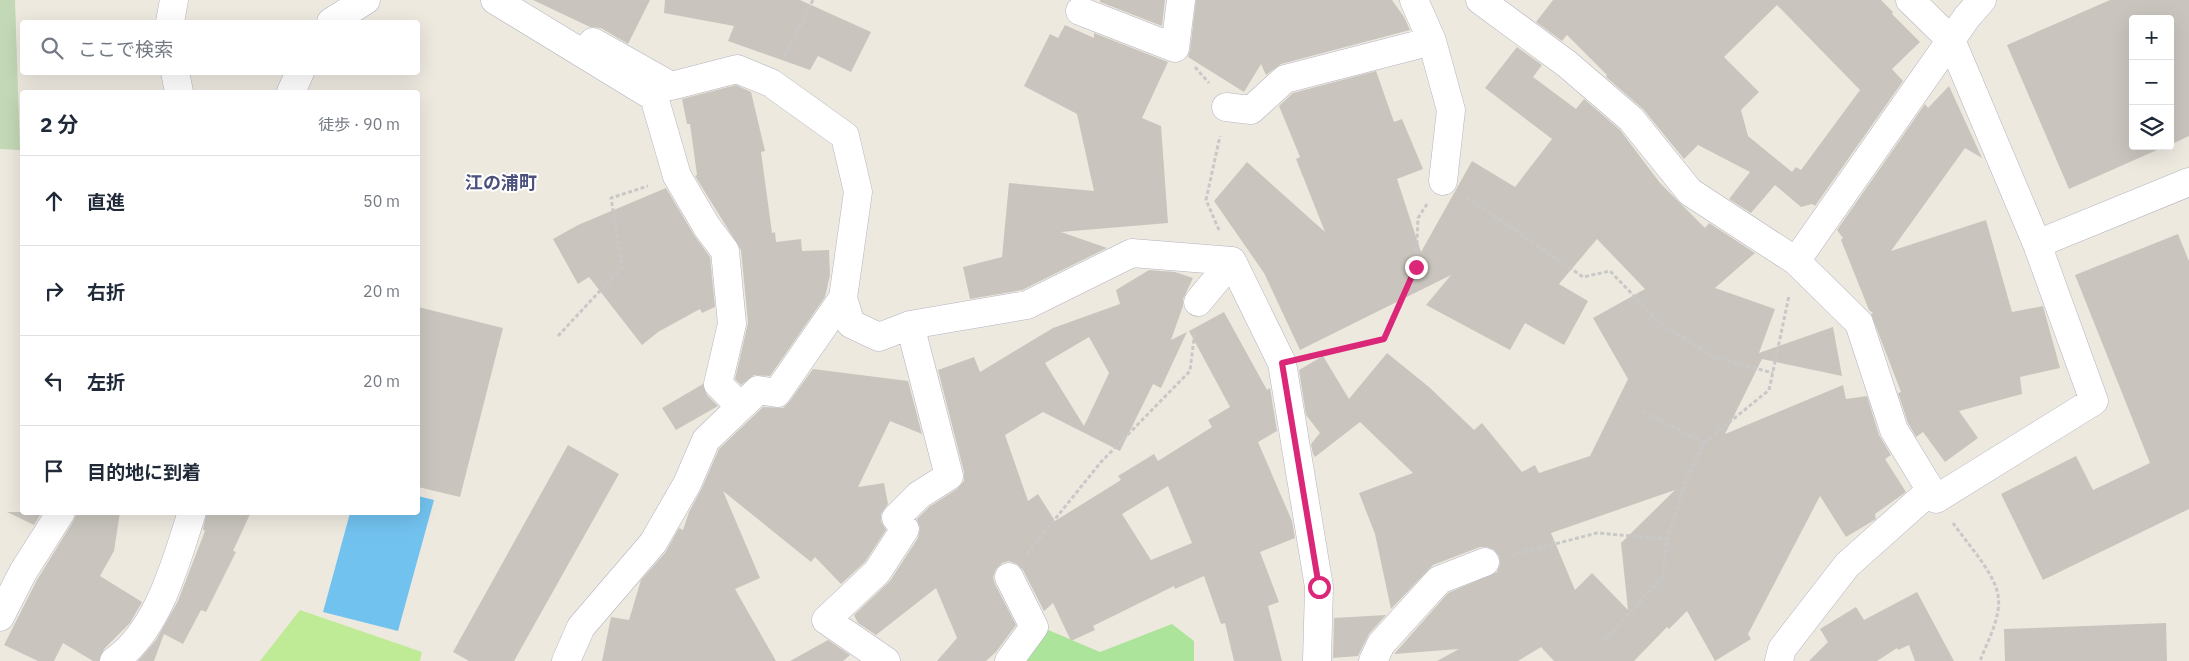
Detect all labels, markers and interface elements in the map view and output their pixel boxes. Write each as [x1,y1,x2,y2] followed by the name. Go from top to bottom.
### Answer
[2129,15,2174,150] map controls
[2129,15,2174,60] button: +
[20,20,420,75] search box
[38,34,66,62] icon: search
[78,37,173,61] text: ここで検索
[2129,60,2174,105] button: −
[2129,105,2174,150] button: layers
[40,110,79,138] text: 2 分
[318,114,400,134] text: 徒歩 · 90 m
[465,171,537,194] district label: 江の浦町
[40,187,68,215] icon: ahead
[87,190,125,214] text: 直進
[363,191,400,211] text: 50 m
[1405,256,1428,279] route end
[40,277,68,305] icon: right
[87,280,125,304] text: 右折
[363,281,400,301] text: 20 m
[40,367,68,395] icon: left
[87,370,125,394] text: 左折
[363,371,400,391] text: 20 m
[40,457,68,485] icon: arrive
[87,460,201,484] text: 目的地に到着
[1308,576,1331,599] route start

